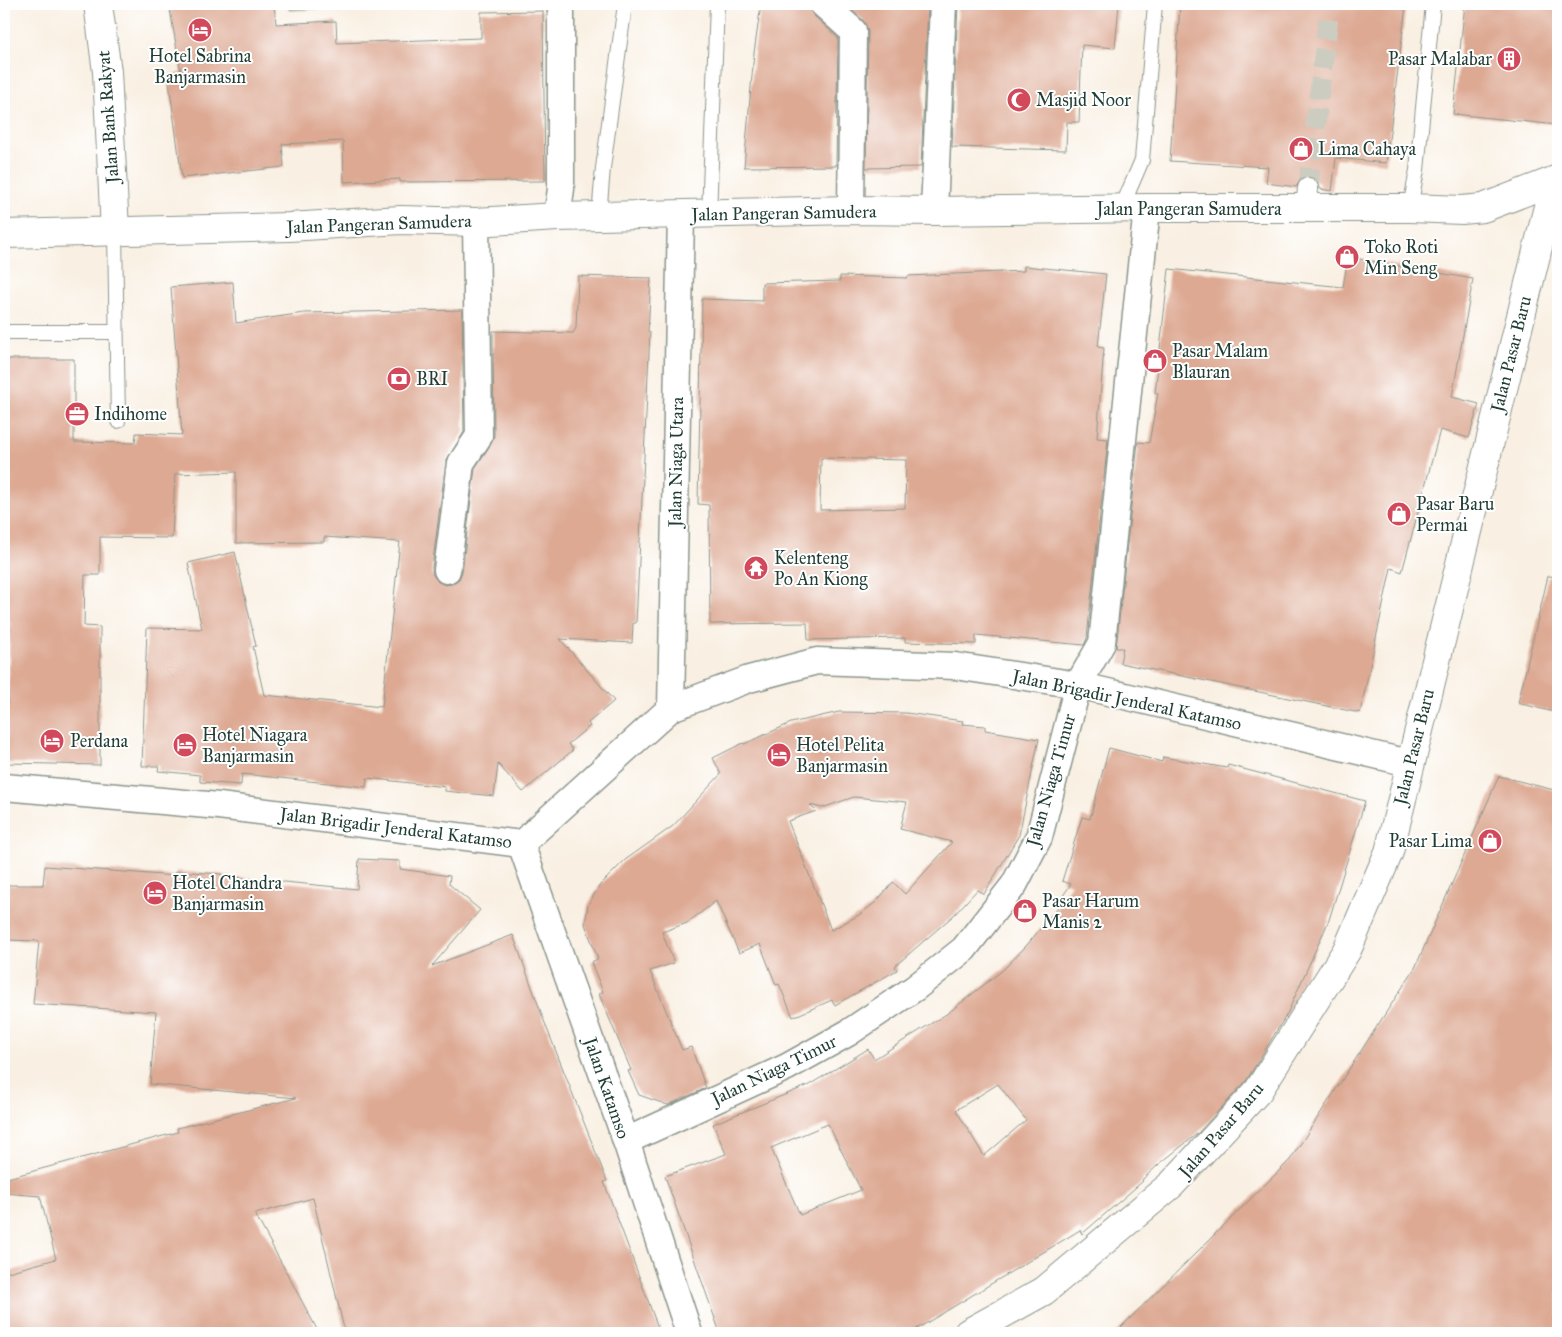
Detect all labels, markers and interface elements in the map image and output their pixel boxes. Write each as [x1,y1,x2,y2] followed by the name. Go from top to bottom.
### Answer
[187,17,213,43] hotel icon: Hotel Sabrina Banjarmasin
[149,45,252,88] place label: Hotel Sabrina Banjarmasin
[1496,46,1522,72] building icon: Pasar Malabar
[1388,48,1492,70] place label: Pasar Malabar
[92,49,125,186] street label: Jalan Bank Rakyat
[1006,87,1032,113] mosque icon: Masjid Noor
[1036,89,1131,111] place label: Masjid Noor
[1288,136,1314,162] shop icon: Lima Cahaya
[1318,138,1416,160] place label: Lima Cahaya
[1094,198,1282,221] street label: Jalan Pangeran Samudera
[689,200,877,227] street label: Jalan Pangeran Samudera
[284,210,472,239] street label: Jalan Pangeran Samudera
[1364,236,1438,280] place label: Toko Roti Min Seng
[1334,244,1360,270] shop icon: Toko Roti Min Seng
[1485,293,1537,417] street label: Jalan Pasar Baru
[1172,340,1268,383] place label: Pasar Malam Blauran
[1142,348,1168,374] shop icon: Pasar Malam Blauran
[386,366,412,392] bank icon: BRI
[416,368,448,390] place label: BRI
[664,396,689,529] street label: Jalan Niaga Utara
[64,401,90,427] office icon: Indihome
[94,403,167,425] place label: Indihome
[1416,493,1495,536] place label: Pasar Baru Permai
[1386,501,1412,527] shop icon: Pasar Baru Permai
[774,547,868,591] place label: Kelenteng Po An Kiong
[743,555,769,581] temple icon: Kelenteng Po An Kiong
[1008,665,1244,736] street label: Jalan Brigadir Jenderal Katamso
[1388,686,1440,810] street label: Jalan Pasar Baru
[1021,711,1081,851] street label: Jalan Niaga Timur
[202,724,308,767] place label: Hotel Niagara Banjarmasin
[39,728,65,754] hotel icon: Perdana
[70,730,128,752] place label: Perdana
[172,732,198,758] hotel icon: Hotel Niagara Banjarmasin
[796,734,888,777] place label: Hotel Pelita Banjarmasin
[766,742,792,768] hotel icon: Hotel Pelita Banjarmasin
[277,803,513,854] street label: Jalan Brigadir Jenderal Katamso
[1477,828,1503,854] shop icon: Pasar Lima
[1389,830,1472,852] place label: Pasar Lima
[172,872,283,915] place label: Hotel Chandra Banjarmasin
[142,880,168,906] hotel icon: Hotel Chandra Banjarmasin
[1042,890,1139,933] place label: Pasar Harum Manis 2
[1012,898,1038,924] shop icon: Pasar Harum Manis 2
[706,1030,841,1112] street label: Jalan Niaga Timur
[578,1033,635,1142] street label: Jalan Katamso
[1172,1078,1269,1184] street label: Jalan Pasar Baru

